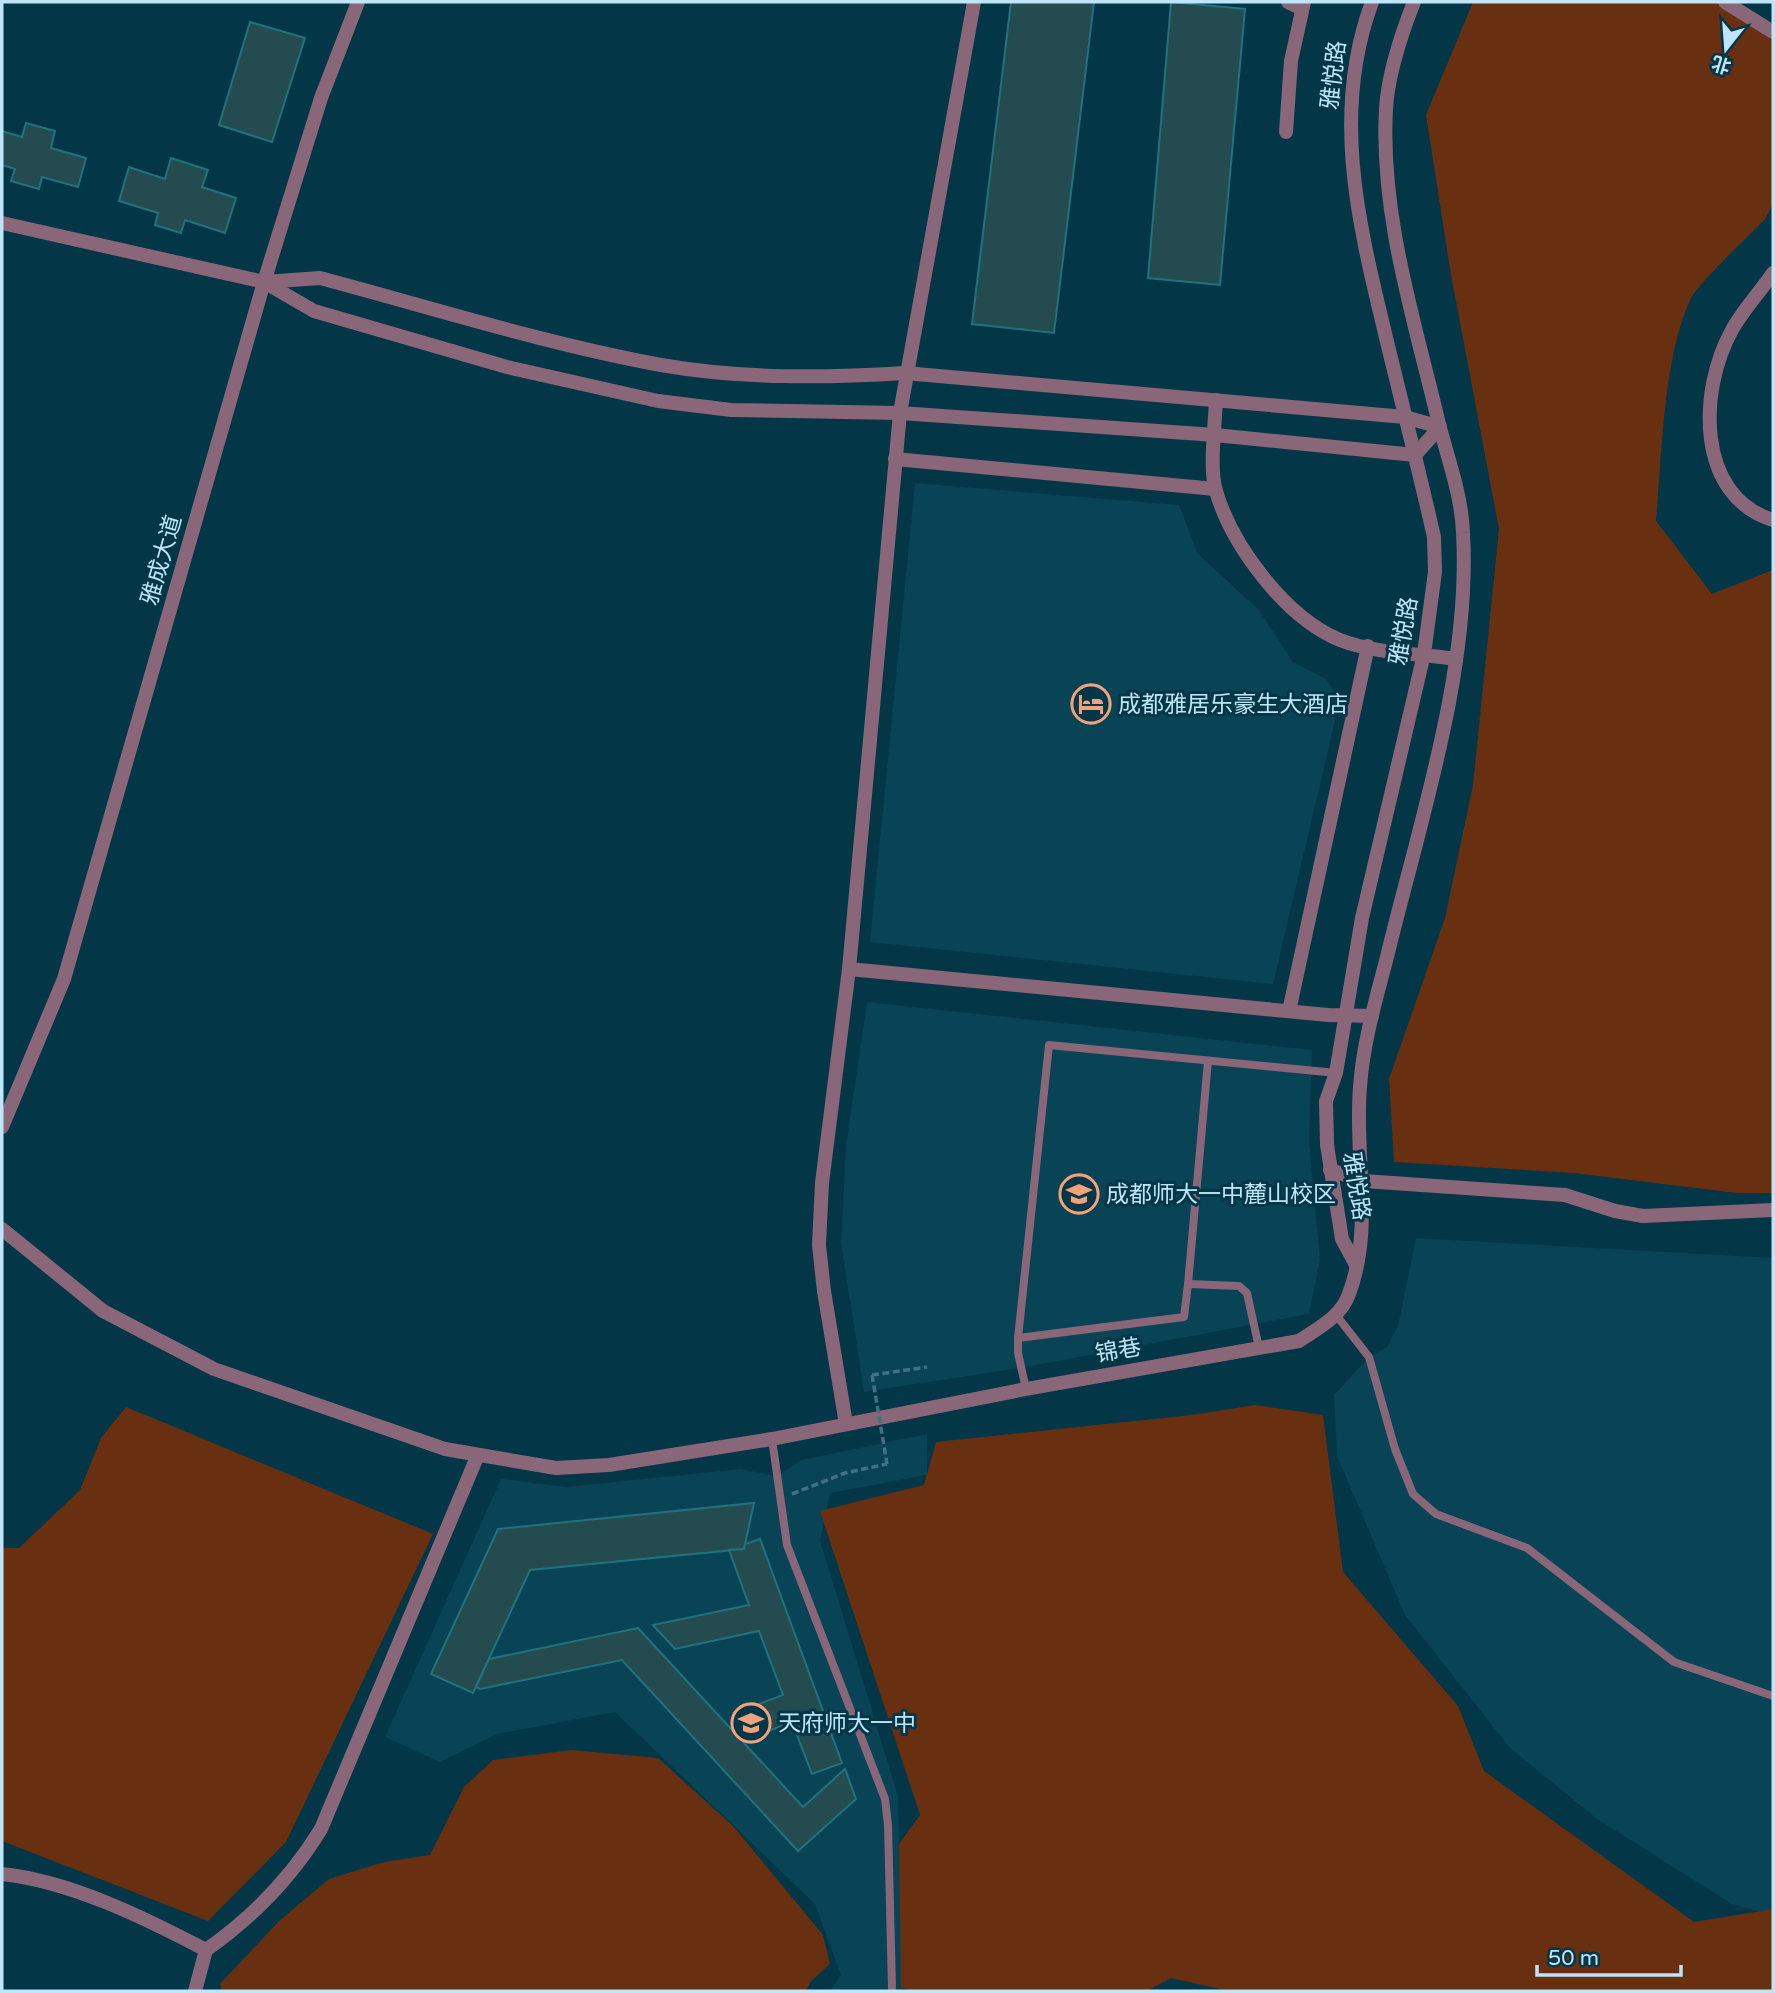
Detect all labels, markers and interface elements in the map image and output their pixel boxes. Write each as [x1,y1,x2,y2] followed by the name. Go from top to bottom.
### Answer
[1691,14,1761,84] north arrow
[1316,39,1352,111] street label: 雅悦路
[1709,51,1734,78] text: 北
[136,512,188,608] street label: 雅成大道
[1384,595,1424,668] street label: 雅悦路
[1070,683,1112,725] hotel icon: 成都雅居乐豪生大酒店
[1118,691,1348,719] place label: 成都雅居乐豪生大酒店
[1337,1150,1375,1222] street label: 雅悦路
[1058,1173,1100,1215] school or university icon: 成都师大一中麓山校区
[1106,1181,1336,1209] place label: 成都师大一中麓山校区
[1093,1333,1143,1369] street label: 锦巷
[730,1702,772,1744] school or university icon: 天府师大一中
[778,1710,916,1738] place label: 天府师大一中
[1537,1934,1680,1978] scale bar
[1548,1946,1599,1971] text: 50 m

